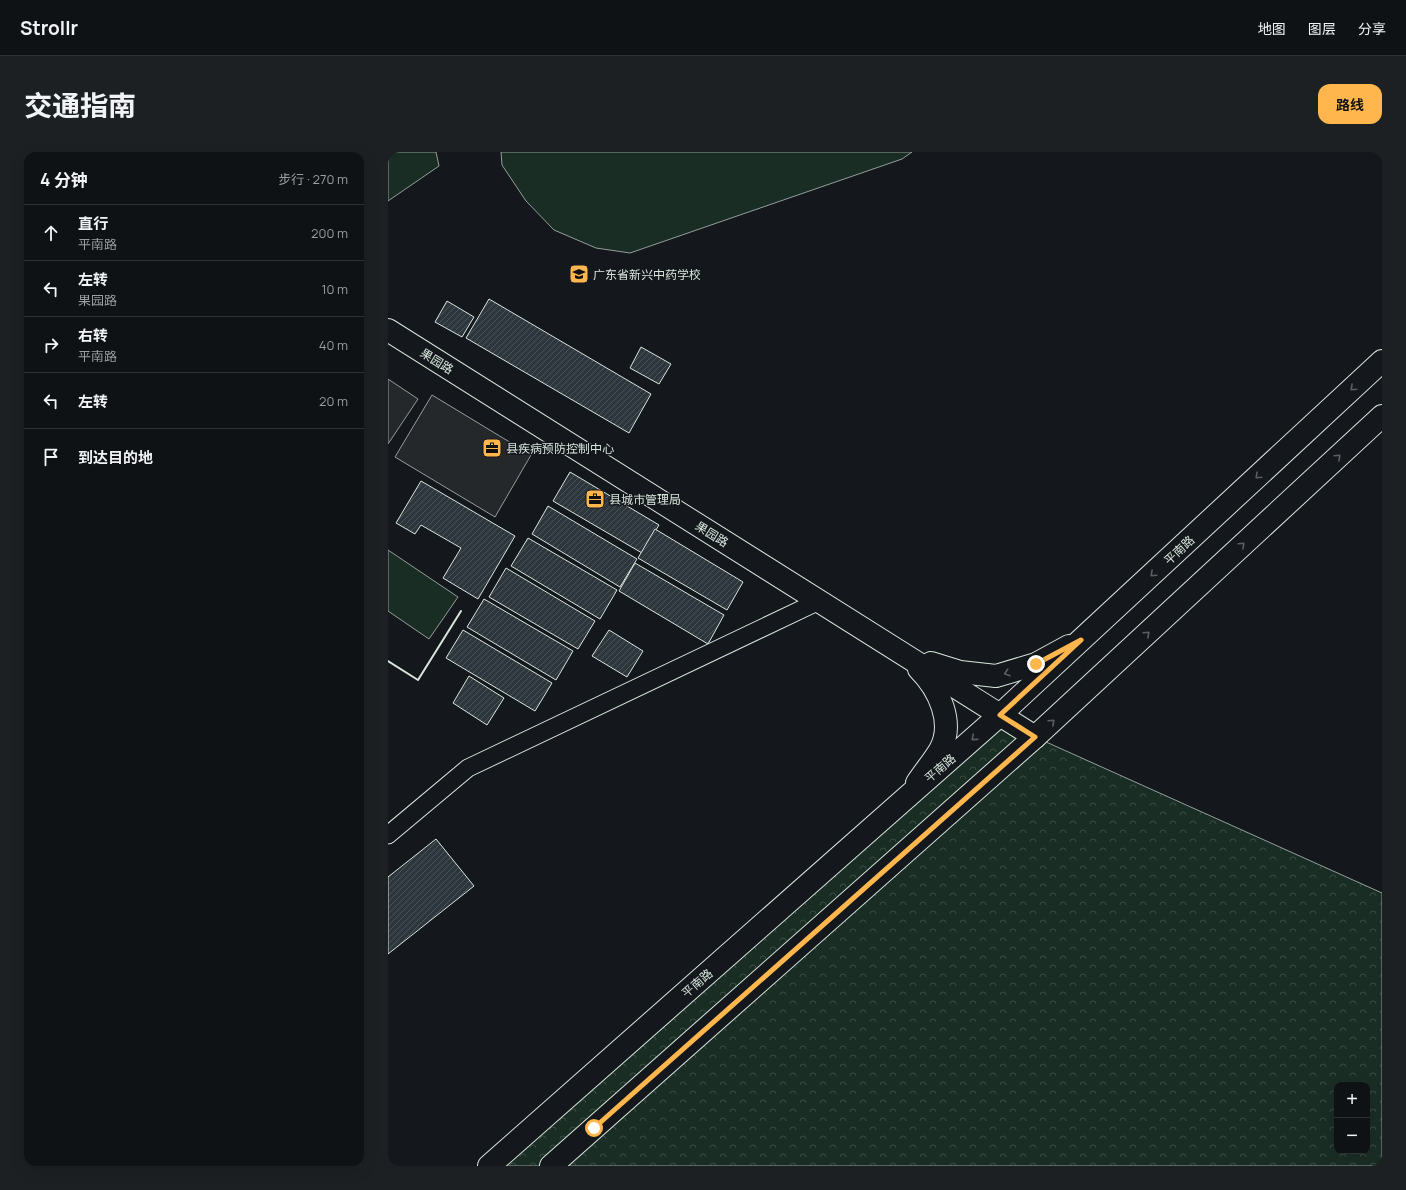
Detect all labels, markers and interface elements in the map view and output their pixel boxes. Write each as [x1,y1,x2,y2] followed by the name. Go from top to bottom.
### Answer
[20,15,78,41] text: Strollr
[1258,19,1286,38] text: 地图
[1308,19,1336,38] text: 图层
[1358,19,1386,38] text: 分享
[1318,84,1382,124] button: 路线
[24,86,136,124] text: 交通指南
[40,168,88,191] text: 4 分钟
[278,170,348,188] text: 步行 · 270 m
[78,213,108,234] text: 直行
[40,222,62,244] icon: ahead
[311,224,348,242] text: 200 m
[78,235,117,253] text: 平南路
[568,263,590,285] school or university icon: 广东省新兴中药学校
[593,266,701,283] place label: 广东省新兴中药学校
[78,269,108,290] text: 左转
[40,278,62,300] icon: left
[321,280,348,298] text: 10 m
[78,291,117,309] text: 果园路
[78,325,108,346] text: 右转
[40,334,62,356] icon: right
[319,336,348,354] text: 40 m
[417,344,457,378] street label: 果园路
[78,347,117,365] text: 平南路
[1351,383,1358,390] one-way arrow
[40,390,62,412] icon: left
[78,391,108,412] text: 左转
[319,392,348,410] text: 20 m
[481,437,503,459] office icon: 县疾病预防控制中心
[506,440,614,457] place label: 县疾病预防控制中心
[40,446,62,468] icon: arrive
[78,447,153,468] text: 到达目的地
[1333,455,1340,462] one-way arrow
[1255,471,1263,479] one-way arrow
[584,488,606,510] office icon: 县城市管理局
[609,491,681,508] place label: 县城市管理局
[692,517,732,551] street label: 果园路
[1160,532,1198,568] street label: 平南路
[1237,543,1245,550] one-way arrow
[1150,569,1157,576] one-way arrow
[1142,631,1150,638] one-way arrow
[1027,655,1045,673] route end
[1004,668,1011,677] one-way arrow
[1047,720,1054,727] one-way arrow
[972,733,979,740] one-way arrow
[921,750,959,786] street label: 平南路
[678,965,716,1001] street label: 平南路
[1334,1082,1370,1154] map controls
[1334,1082,1370,1118] button: +
[1334,1118,1370,1154] button: −
[585,1119,603,1137] route start

